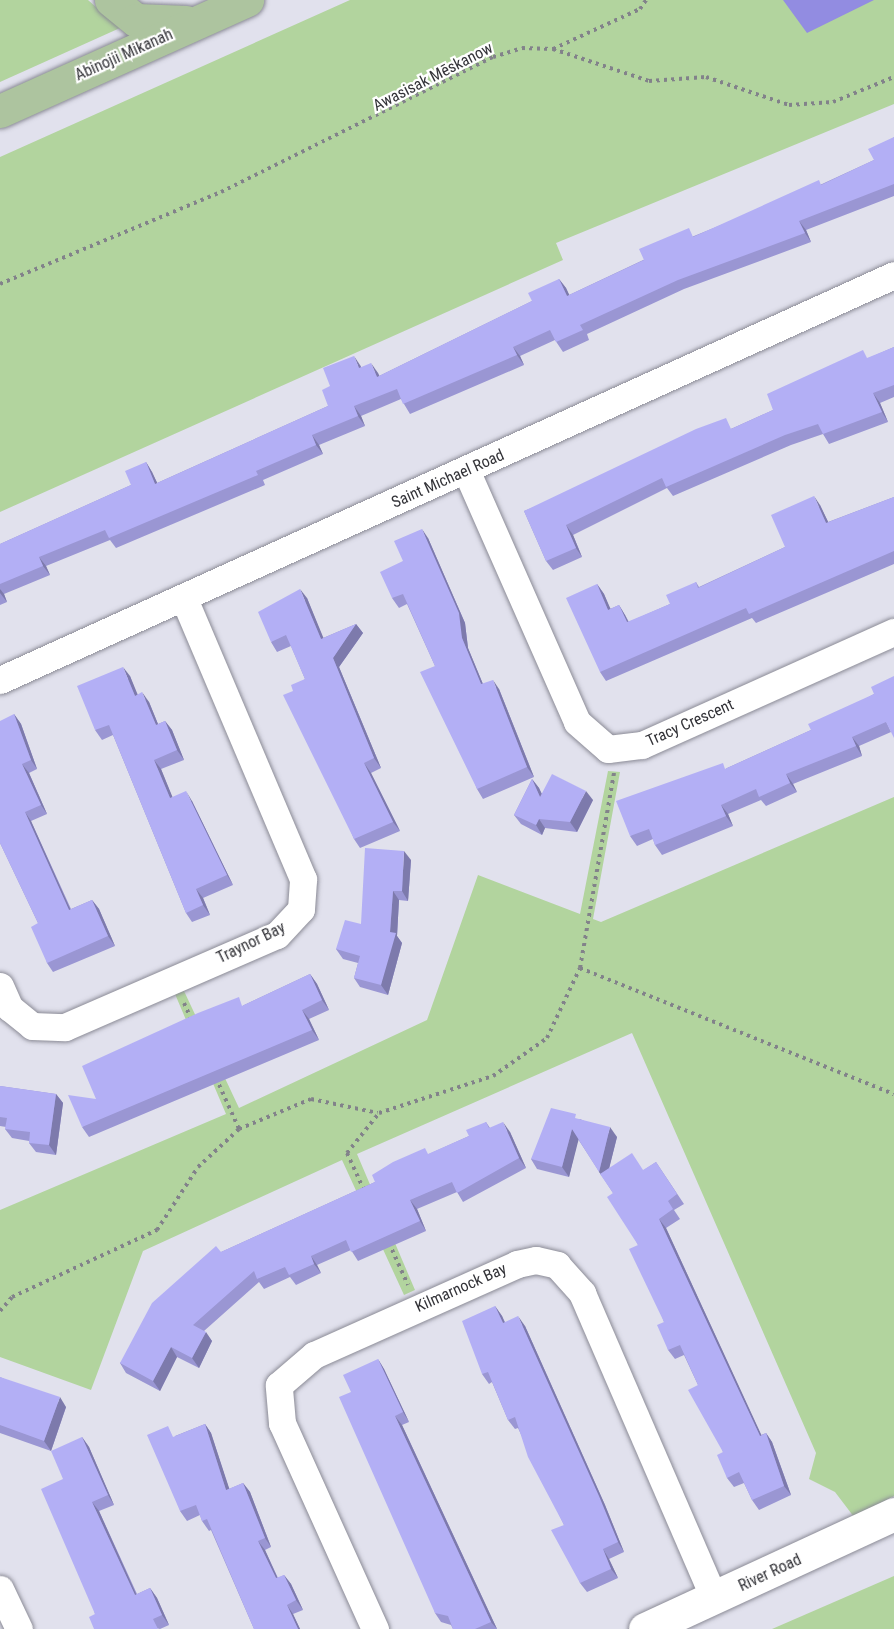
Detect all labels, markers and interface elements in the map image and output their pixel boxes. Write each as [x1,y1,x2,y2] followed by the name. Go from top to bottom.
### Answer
[72,25,176,85] street label: Abinojii Mikanah
[370,39,496,115] street label: Awasisak Mēskanow
[389,446,507,512] street label: Saint Michael Road
[643,695,737,751] street label: Tracy Crescent
[214,918,288,968] street label: Traynor Bay
[412,1259,510,1317] street label: Kilmarnock Bay
[736,1550,804,1596] street label: River Road

